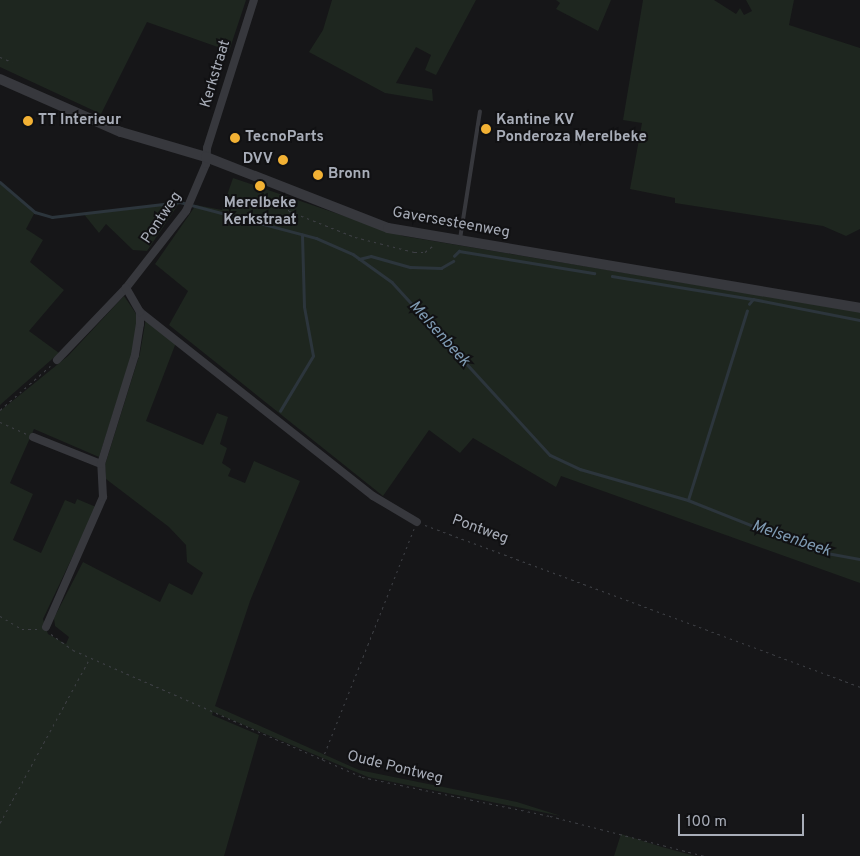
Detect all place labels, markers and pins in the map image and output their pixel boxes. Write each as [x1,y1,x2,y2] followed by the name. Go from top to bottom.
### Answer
[496,111,647,146] place label: Kantine KV Ponderoza Merelbeke
[38,112,121,130] place label: TT Interieur
[22,115,34,127] marker: TT Interieur
[480,123,492,135] marker: Kantine KV Ponderoza Merelbeke
[245,129,324,147] place label: TecnoParts
[229,132,241,144] marker: TecnoParts
[243,151,273,169] place label: DVV
[277,154,289,166] marker: DVV
[328,166,370,184] place label: Bronn
[312,169,324,181] marker: Bronn
[254,180,266,192] marker: Merelbeke Kerkstraat
[223,194,297,229] place label: Merelbeke Kerkstraat

